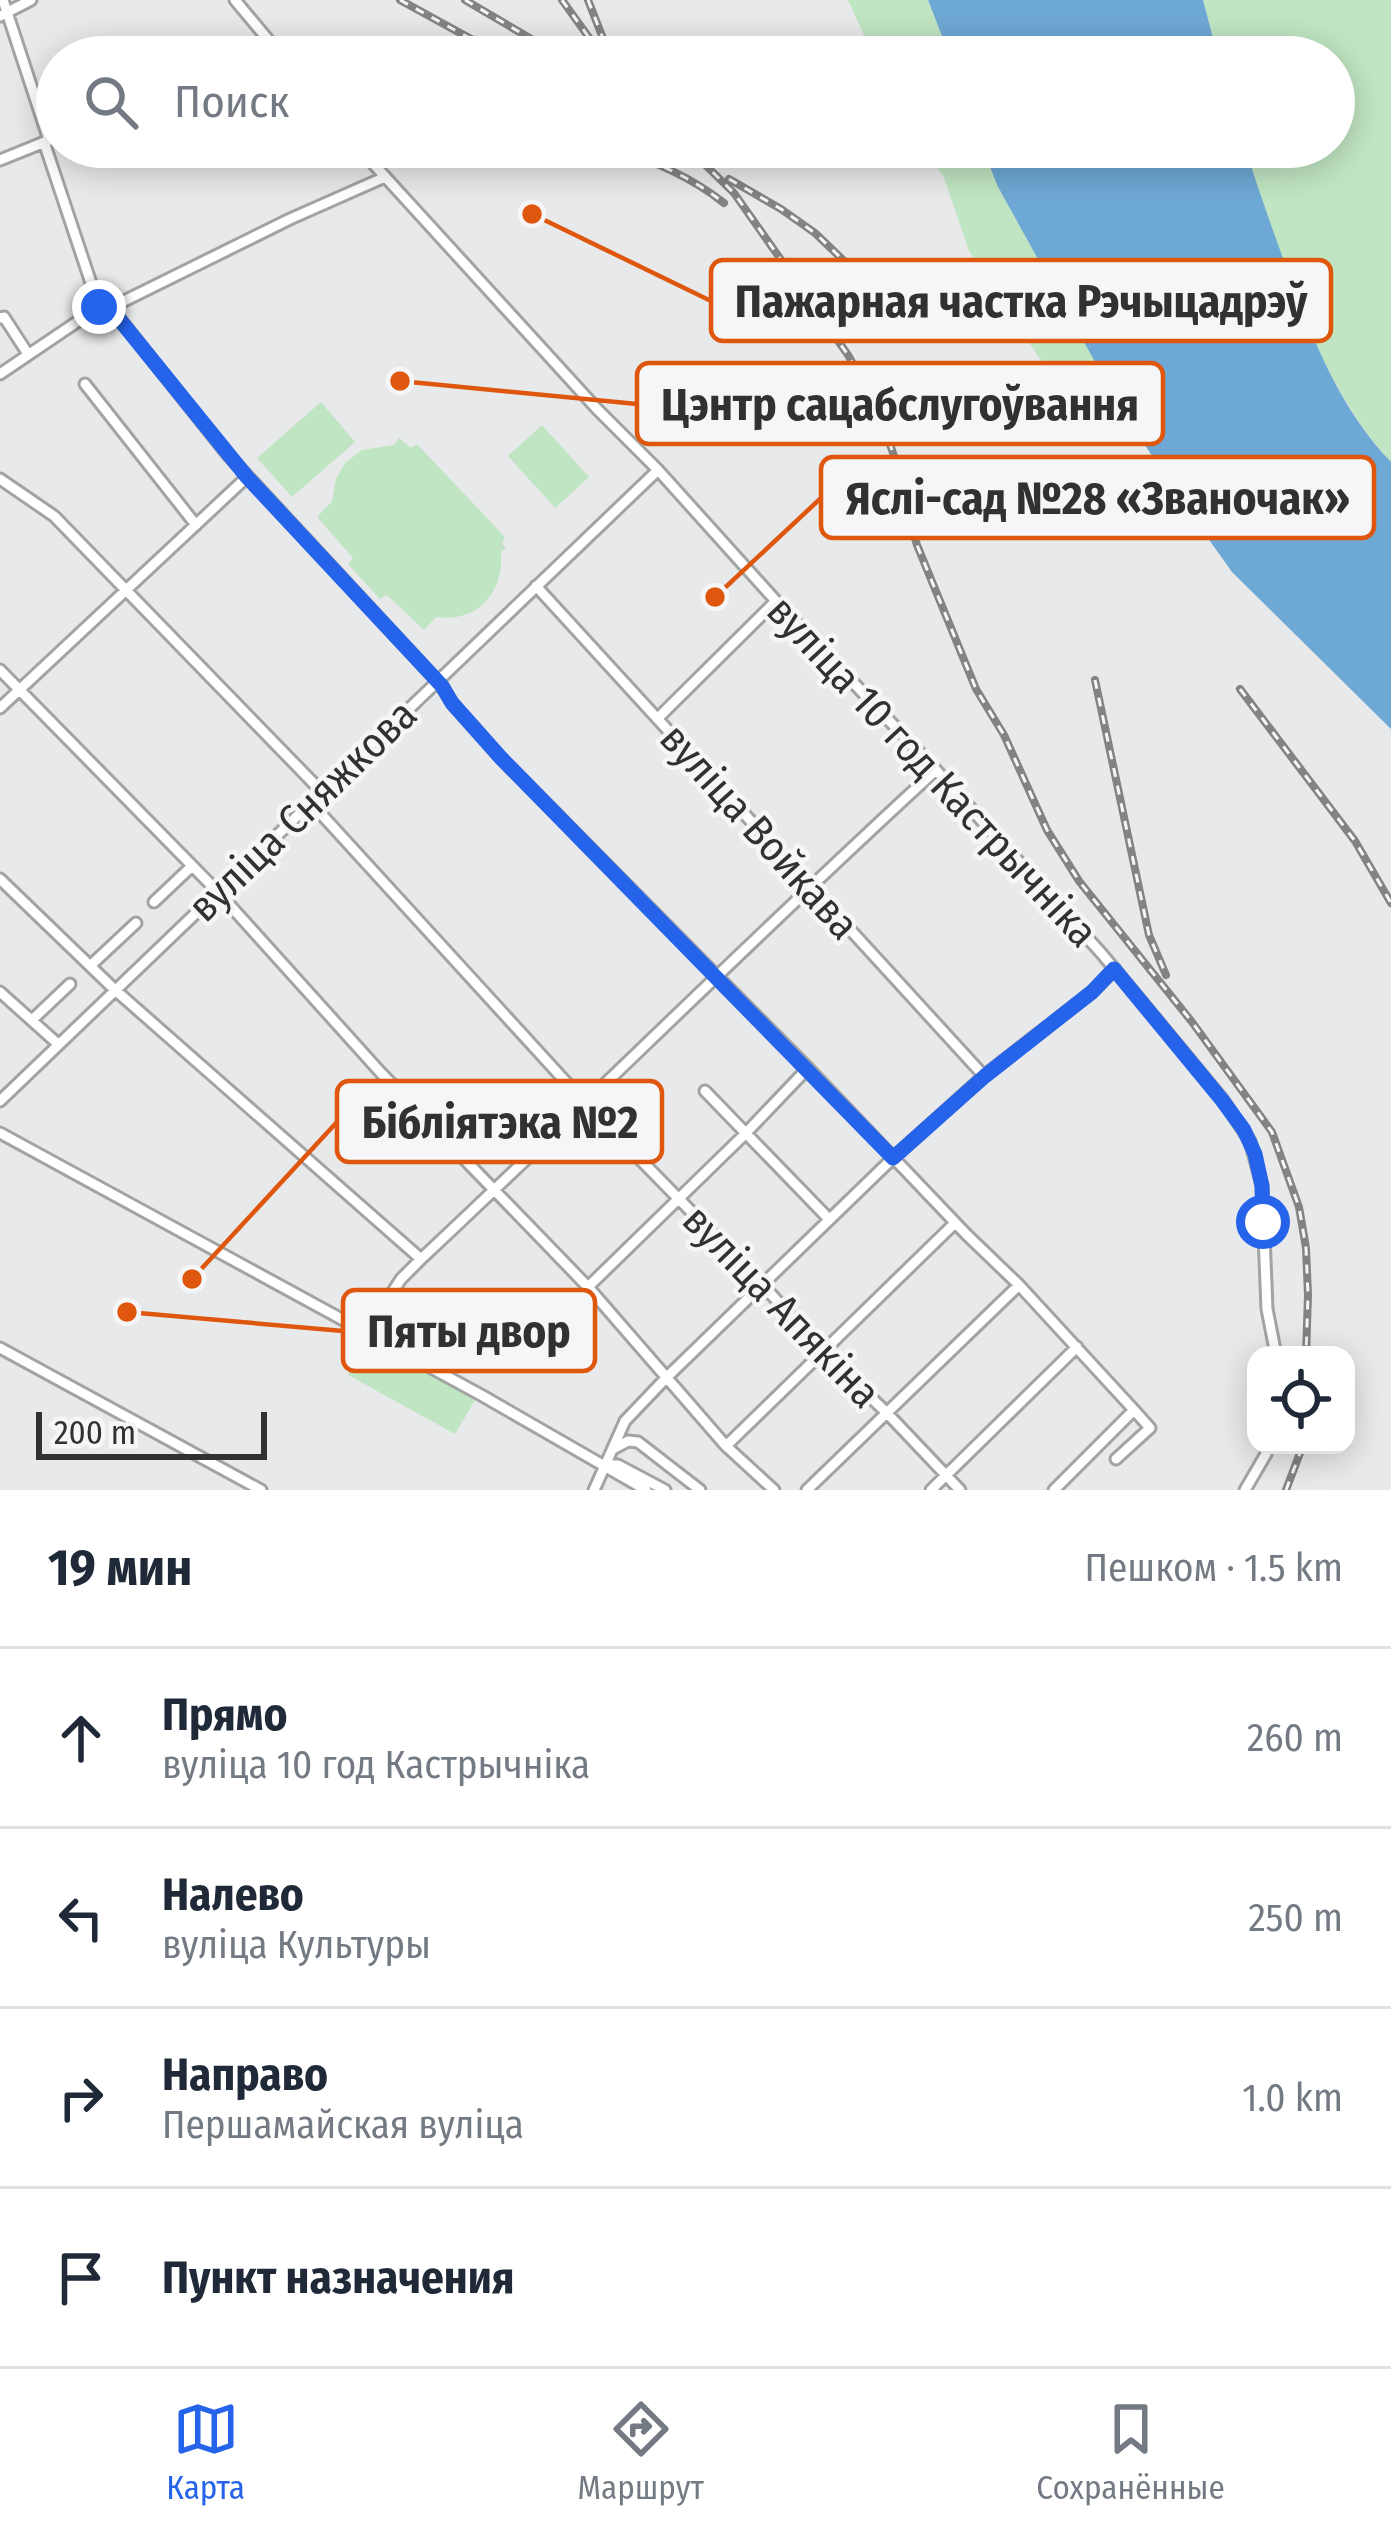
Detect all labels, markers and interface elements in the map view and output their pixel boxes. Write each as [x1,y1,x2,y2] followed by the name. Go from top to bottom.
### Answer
[36,36,1355,168] search box
[78,69,144,135] icon: search
[174,75,289,129] text: Поиск
[711,260,1331,341] callout: Пажарная частка Рэчыцадрэў
[735,275,1308,329] text: Пажарная частка Рэчыцадрэў
[72,280,126,334] route end
[637,363,1163,444] callout: Цэнтр сацабслугоўвання
[661,378,1139,432] text: Цэнтр сацабслугоўвання
[821,457,1374,538] callout: Яслі-сад №28 «Званочак»
[846,472,1350,526] text: Яслі-сад №28 «Званочак»
[757,586,1108,957] street label: вуліца 10 год Кастрычніка
[178,690,427,932] street label: вуліца Сняжкова
[650,714,869,950] street label: вуліца Войкава
[337,1081,662,1162] callout: Бібліятэка №2
[362,1096,638,1150] text: Бібліятэка №2
[672,1195,890,1418] street label: вуліца Апякіна
[1236,1195,1290,1249] route start
[343,1290,595,1371] callout: Пяты двор
[367,1305,571,1359] text: Пяты двор
[1247,1346,1355,1454] map controls
[1247,1346,1355,1454] button: locate
[36,1406,267,1459] scale bar
[54,1413,136,1453] text: 200 m
[48,1537,192,1599] text: 19 мин
[1084,1545,1343,1591] text: Пешком · 1.5 km
[162,1688,287,1742] text: Прямо
[48,1705,114,1771] icon: ahead
[1247,1715,1343,1761] text: 260 m
[162,1742,590,1788] text: вуліца 10 год Кастрычніка
[162,1868,304,1922] text: Налево
[48,1885,114,1951] icon: left
[1248,1895,1343,1941] text: 250 m
[162,1922,431,1968] text: вуліца Культуры
[162,2048,328,2102] text: Направо
[48,2065,114,2131] icon: right
[1242,2075,1343,2121] text: 1.0 km
[162,2102,524,2148] text: Першамайская вуліца
[48,2245,114,2311] icon: arrive
[162,2251,515,2305] text: Пункт назначения
[166,2396,245,2508] tab: Карта
[578,2396,704,2508] tab: Маршрут
[1036,2396,1225,2508] tab: Сохранённые

